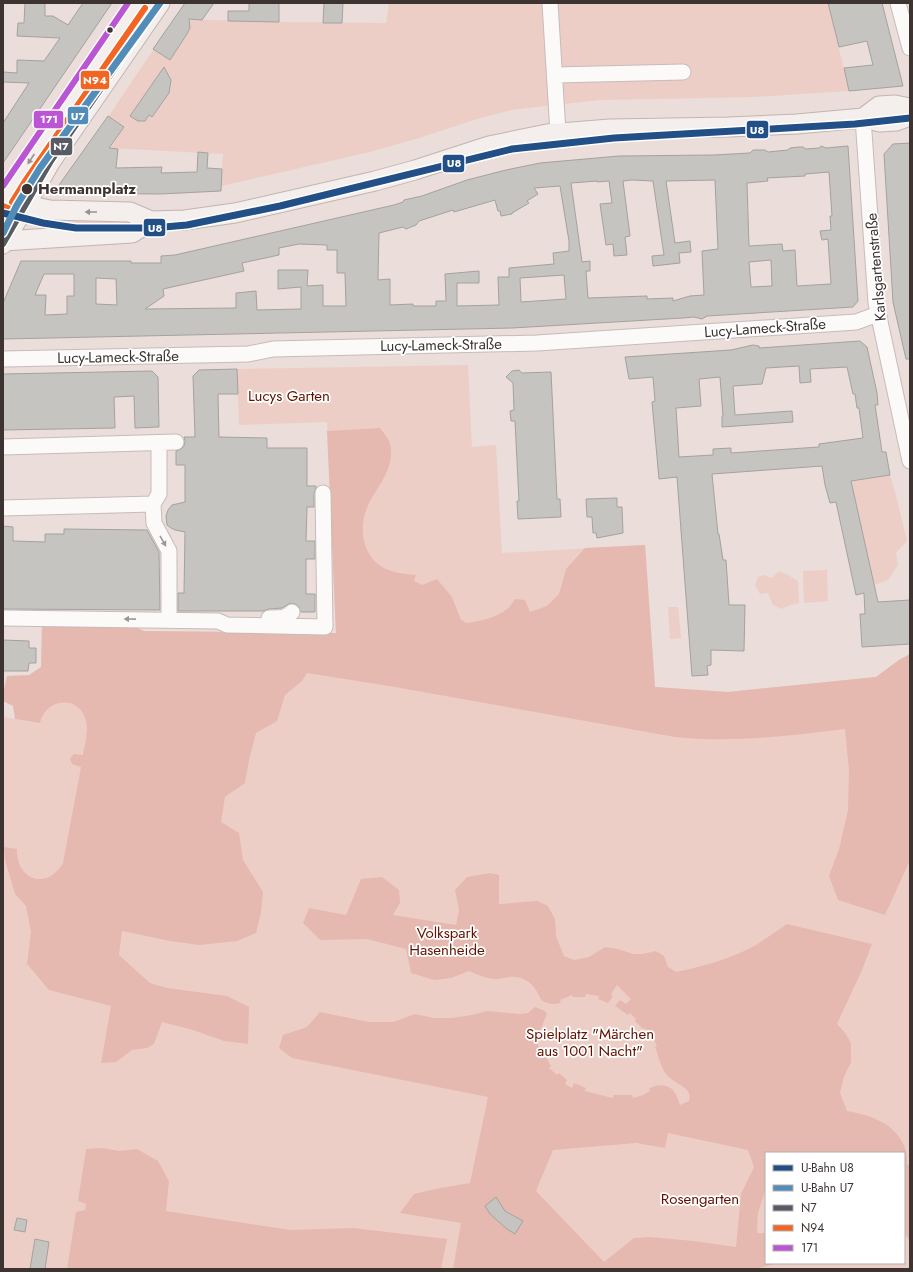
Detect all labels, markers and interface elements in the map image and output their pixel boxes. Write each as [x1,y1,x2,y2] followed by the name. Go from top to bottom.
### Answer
[105,25,115,35] unlabelled marker
[80,70,110,90] line badge: N94
[83,72,107,88] text: N94
[67,106,89,125] line badge: U7
[71,108,86,124] text: U7
[33,110,64,129] line badge: 171
[40,111,58,127] text: 171
[746,120,769,139] line badge: U8
[750,122,764,138] text: U8
[50,137,73,156] line badge: N7
[53,138,69,154] text: N7
[27,154,35,164] one-way arrow
[442,154,465,173] line badge: U8
[447,155,461,171] text: U8
[38,178,136,200] place label: Hermannplatz
[20,182,34,196] marker: Hermannplatz
[85,208,97,215] one-way arrow
[860,212,892,322] street label: Karlsgartenstraße
[143,218,166,237] line badge: U8
[148,220,162,236] text: U8
[703,313,827,343] street label: Lucy-Lameck-Straße
[380,333,502,357] street label: Lucy-Lameck-Straße
[57,345,179,369] street label: Lucy-Lameck-Straße
[248,385,330,407] park label: Lucys Garten
[160,535,167,547] one-way arrow
[123,616,136,622] one-way arrow
[409,922,485,961] park label: Volkspark Hasenheide
[526,1023,654,1062] park label: Spielplatz "Märchen aus 1001 Nacht"
[765,1152,905,1264] legend
[801,1159,854,1177] text: U-Bahn U8
[801,1179,854,1197] text: U-Bahn U7
[661,1188,739,1210] park label: Rosengarten
[801,1199,817,1217] text: N7
[801,1219,824,1237] text: N94
[801,1239,818,1257] text: 171

